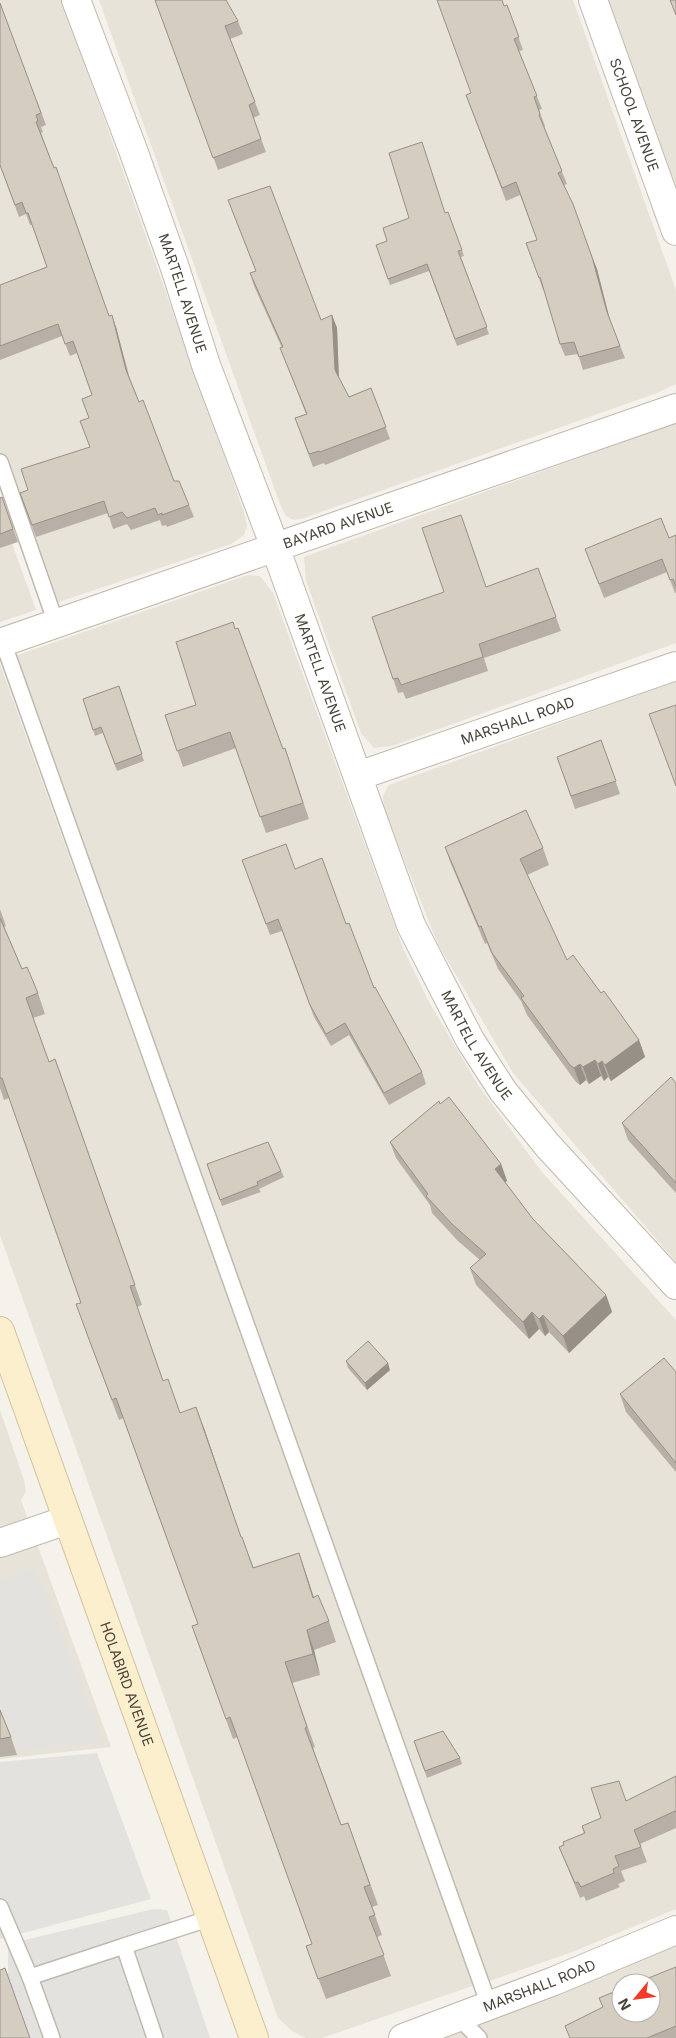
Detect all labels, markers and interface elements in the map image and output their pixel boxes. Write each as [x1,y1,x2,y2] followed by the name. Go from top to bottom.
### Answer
[607,56,663,174] street label: SCHOOL AVENUE
[155,231,211,355] street label: MARTELL AVENUE
[281,498,395,552] street label: BAYARD AVENUE
[292,611,350,734] street label: MARTELL AVENUE
[458,693,577,748] street label: MARSHALL ROAD
[438,987,516,1103] street label: MARTELL AVENUE
[97,1619,157,1748] street label: HOLABIRD AVENUE
[481,1956,598,2015] street label: MARSHALL ROAD
[611,1973,661,2023] north arrow
[614,1996,634,2013] text: N

